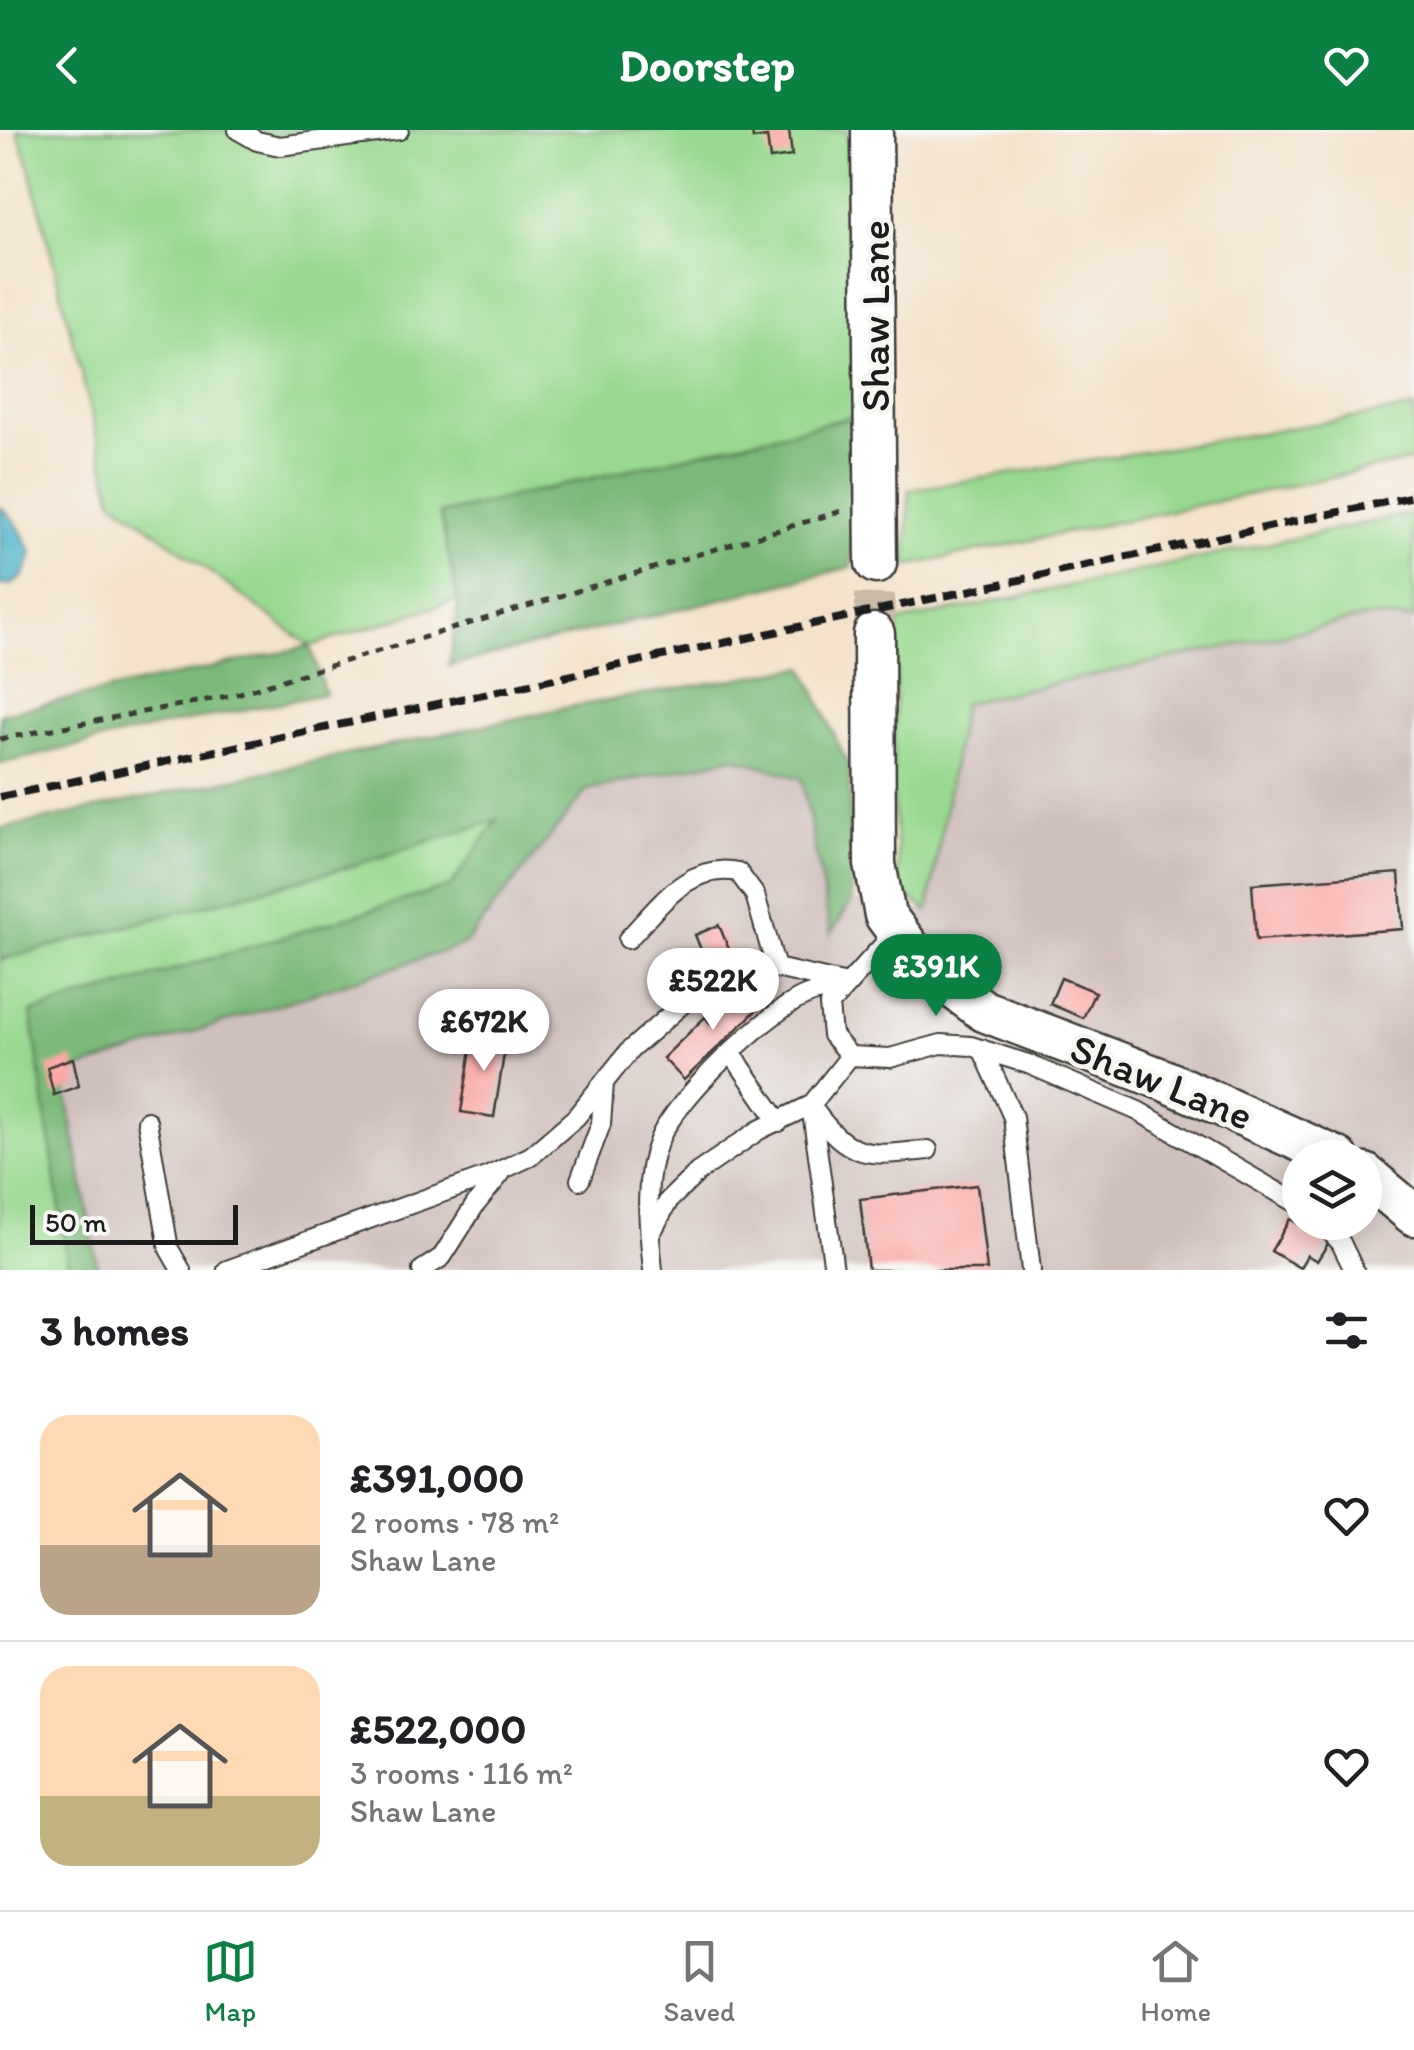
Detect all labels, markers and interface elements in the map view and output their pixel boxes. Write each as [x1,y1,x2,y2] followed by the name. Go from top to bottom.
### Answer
[40,38,95,93] icon: back
[619,38,795,92] text: Doorstep
[1319,38,1374,93] icon: heart
[849,220,900,412] street label: Shaw Lane
[866,934,1006,1019] pin: £391K
[893,947,979,985] text: £391K
[643,948,783,1033] pin: £522K
[669,961,757,999] text: £522K
[414,989,554,1074] pin: £672K
[440,1002,528,1040] text: £672K
[1063,1022,1260,1141] street label: Shaw Lane
[1282,1140,1382,1240] map controls
[1282,1140,1382,1240] button: layers
[30,1200,238,1244] scale bar
[45,1205,107,1239] text: 50 m
[1319,1303,1374,1358] icon: filters
[40,1305,189,1356] text: 3 homes
[350,1452,524,1503] text: £391,000
[120,1455,240,1575] icon: home
[1319,1488,1374,1543] icon: heart
[350,1503,559,1541] text: 2 rooms · 78 m²
[350,1541,496,1579] text: Shaw Lane
[350,1703,526,1754] text: £522,000
[120,1706,240,1826] icon: home
[1319,1739,1374,1794] icon: heart
[350,1754,573,1792] text: 3 rooms · 116 m²
[350,1792,496,1830] text: Shaw Lane
[203,1934,258,2028] tab: Map
[663,1934,735,2028] tab: Saved
[1141,1934,1211,2028] tab: Home

